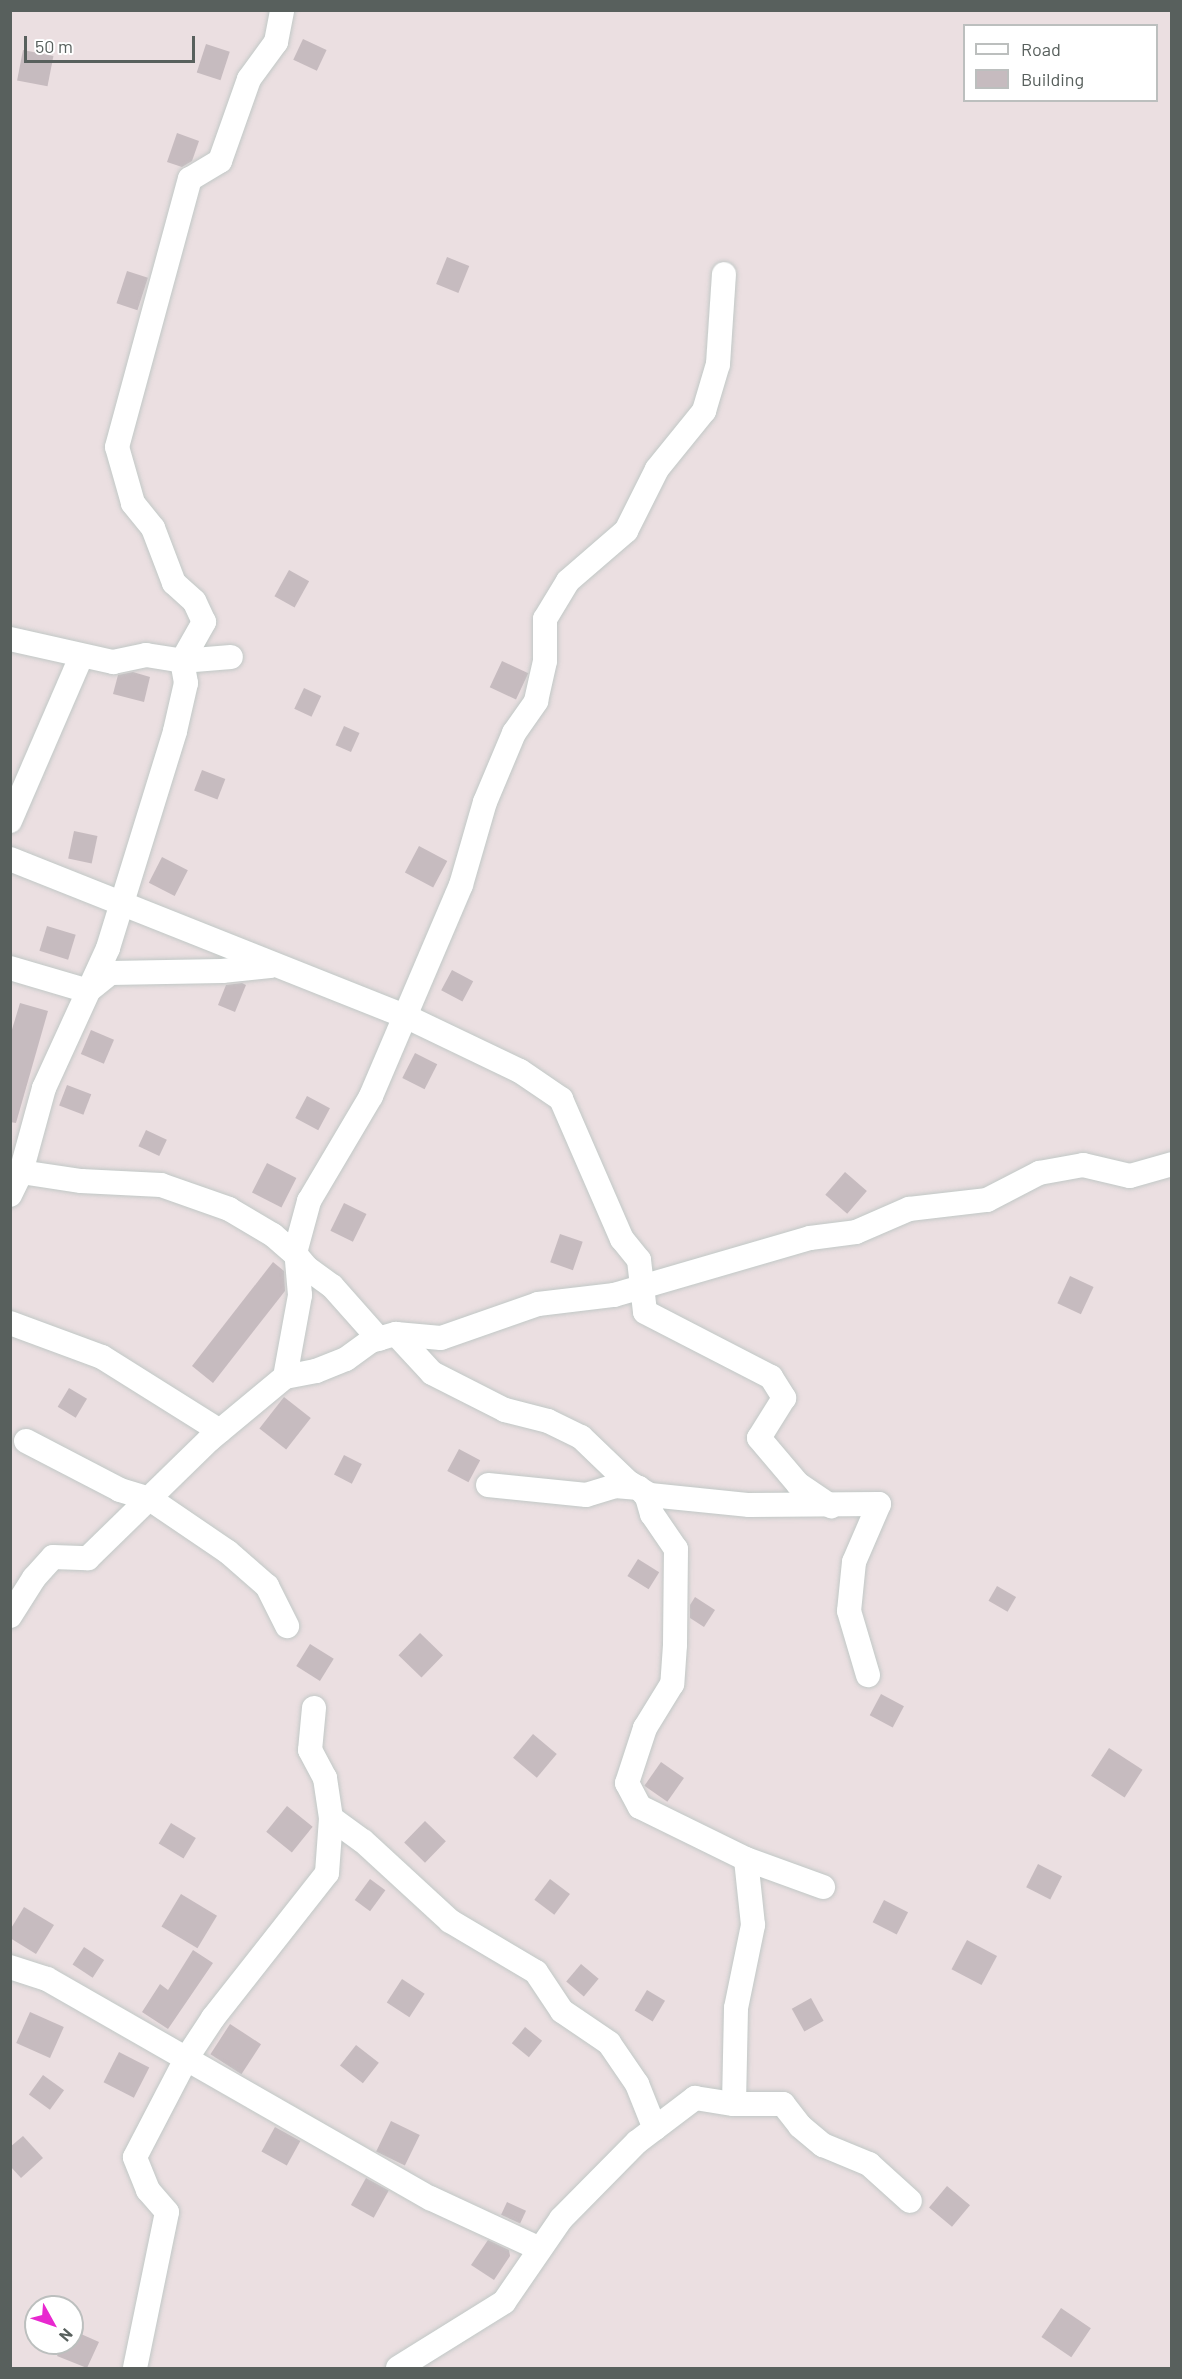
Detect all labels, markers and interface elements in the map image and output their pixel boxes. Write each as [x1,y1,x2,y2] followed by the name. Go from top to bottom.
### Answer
[27,24,198,62] scale bar
[963,24,1158,102] legend
[35,35,73,57] text: 50 m
[1021,38,1061,60] text: Road
[1021,68,1084,90] text: Building
[24,2295,84,2355] north arrow
[56,2325,77,2346] text: N

